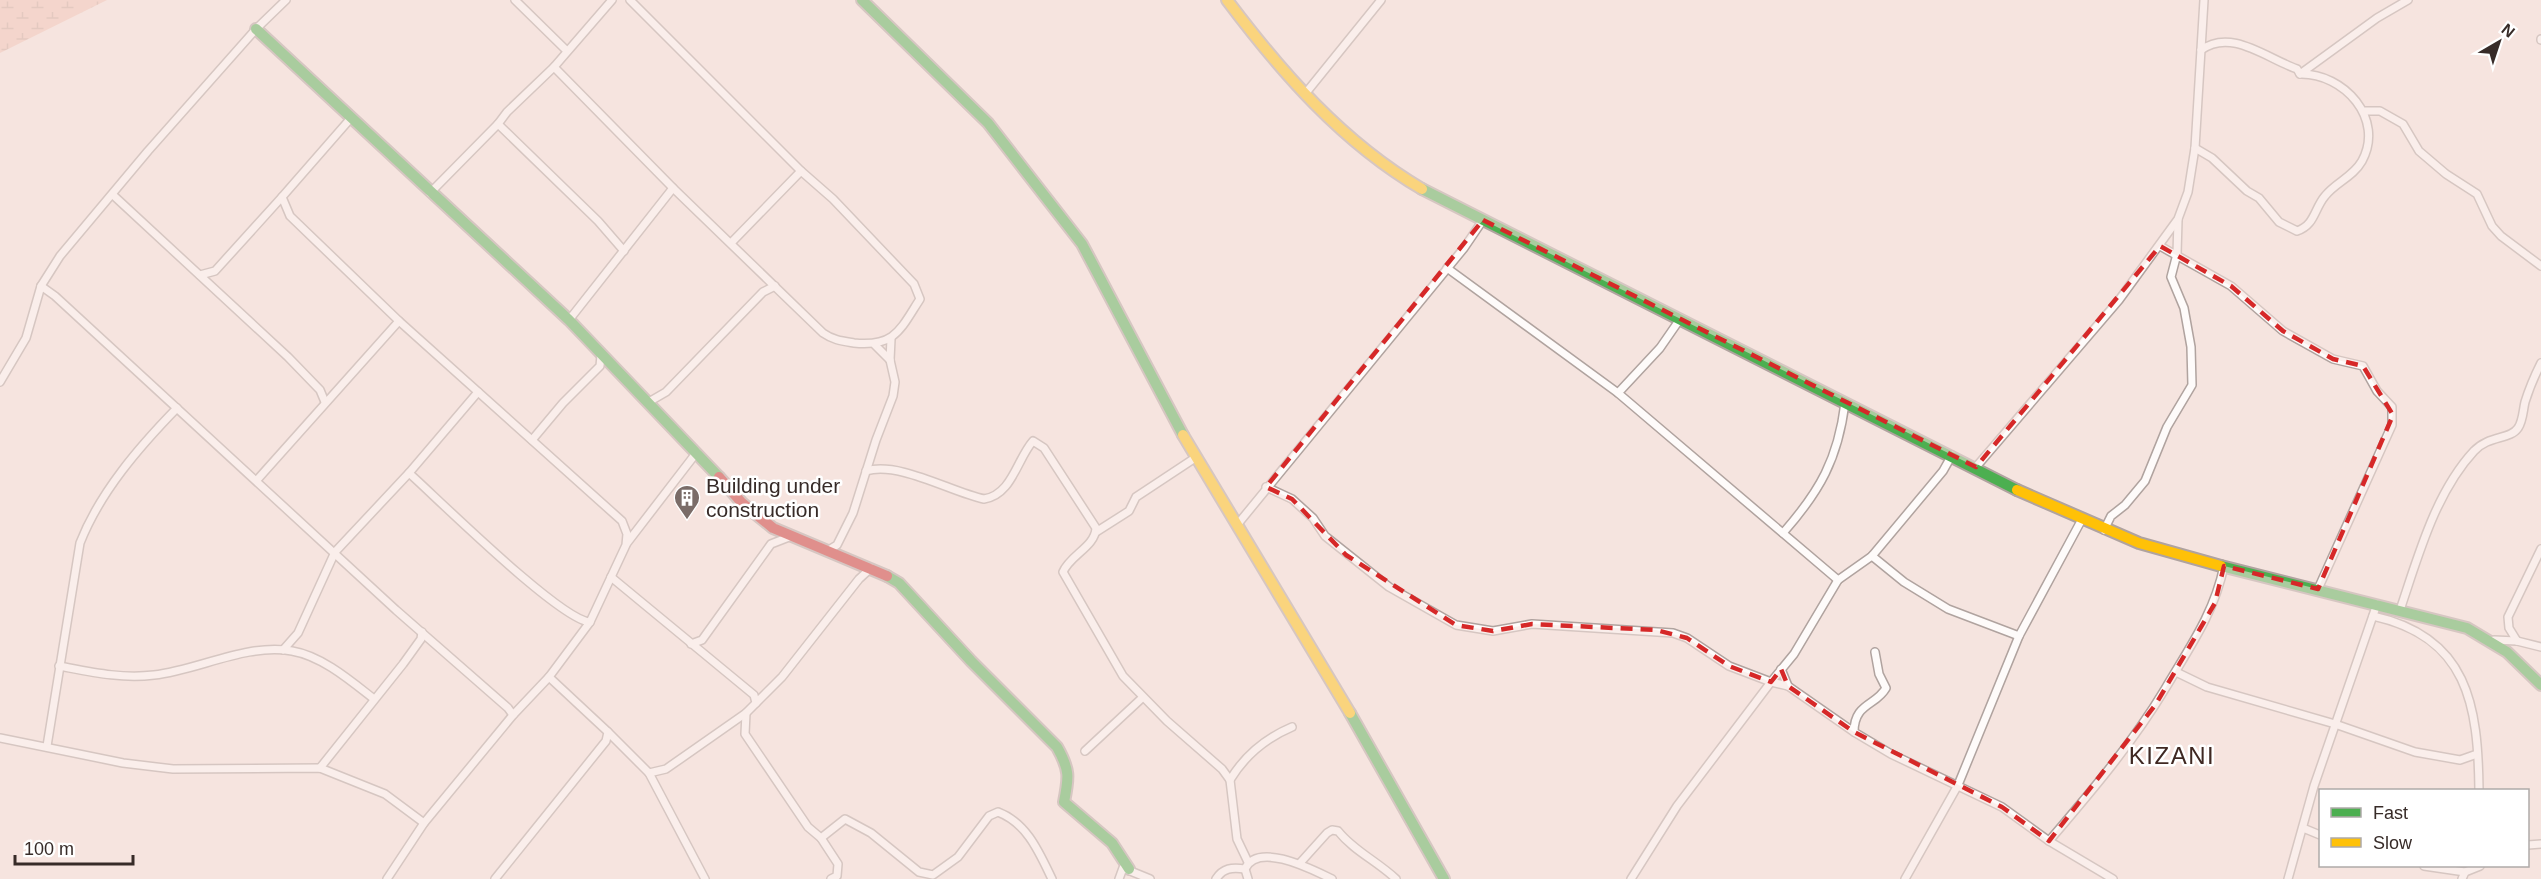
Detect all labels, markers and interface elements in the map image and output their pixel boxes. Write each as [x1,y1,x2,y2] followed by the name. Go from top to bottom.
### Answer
[2469,12,2529,72] north arrow
[2498,20,2518,41] text: N
[706,474,840,521] place label: Building under construction
[672,483,702,521] building icon: Building under construction
[2129,742,2215,769] district label: KIZANI
[2319,789,2529,867] legend
[2373,803,2408,823] text: Fast
[15,828,134,866] scale bar
[2373,833,2413,853] text: Slow
[24,839,74,859] text: 100 m

